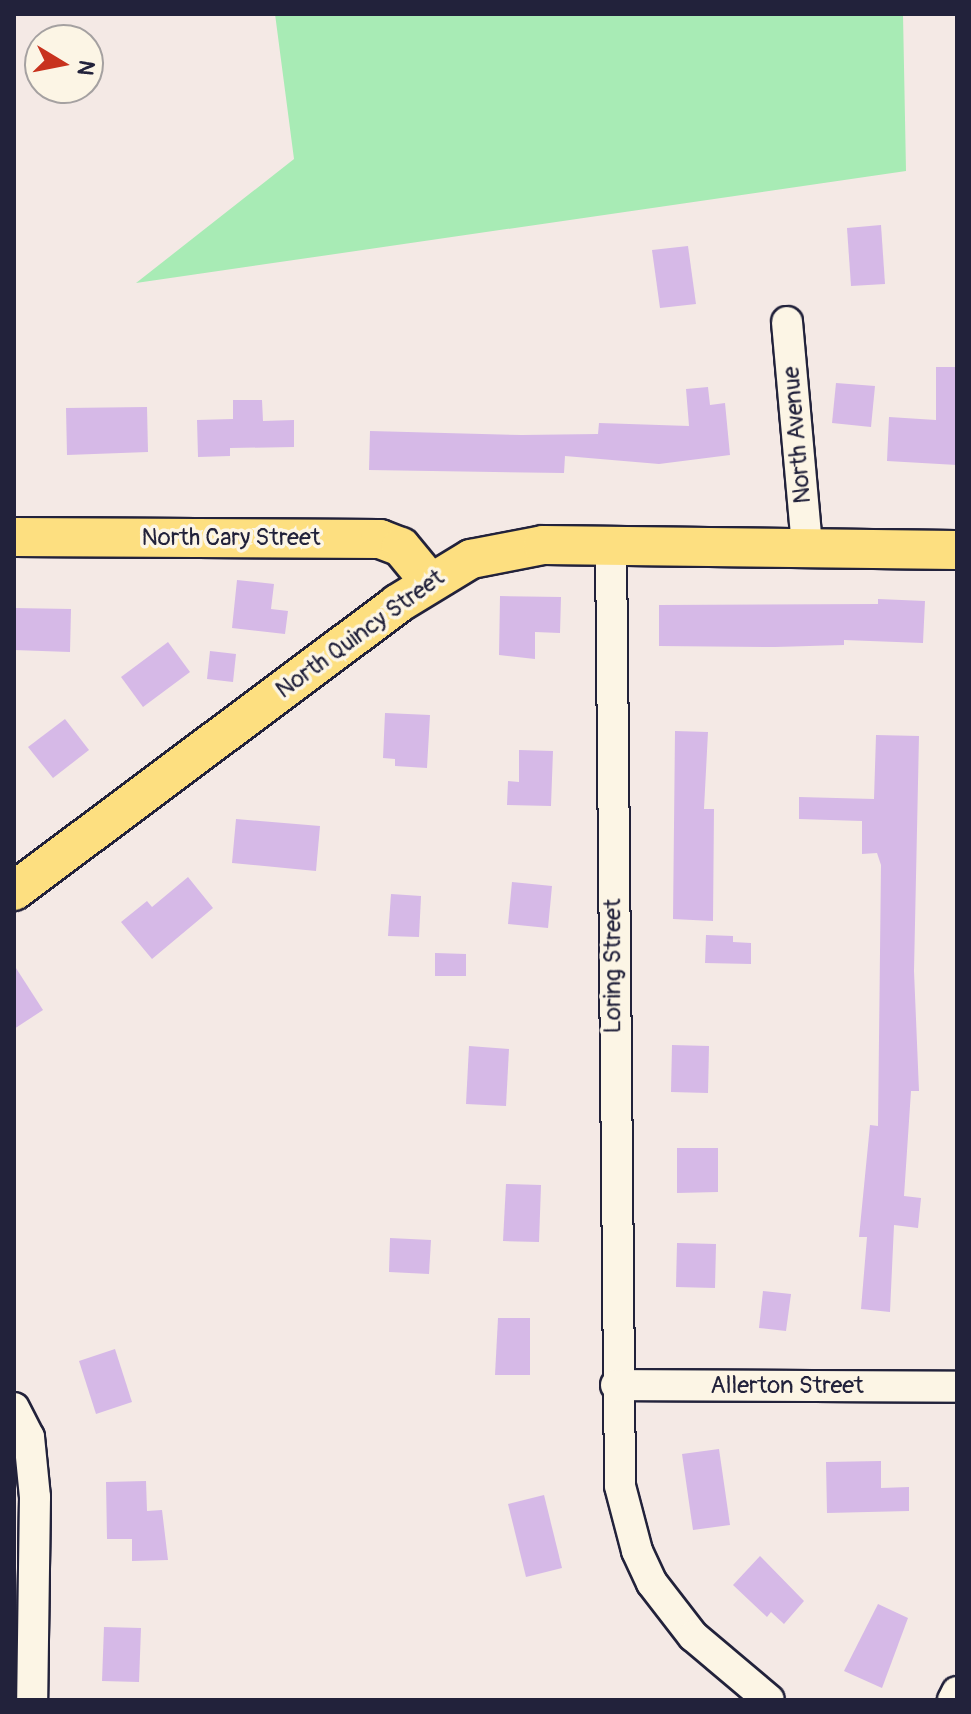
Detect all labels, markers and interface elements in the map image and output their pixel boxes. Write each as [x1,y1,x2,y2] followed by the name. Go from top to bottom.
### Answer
[24,24,104,104] north arrow
[71,58,101,78] text: N
[777,365,817,505] street label: North Avenue
[142,524,320,552] street label: North Cary Street
[270,563,450,705] street label: North Quincy Street
[599,899,627,1033] street label: Loring Street
[710,1372,864,1400] street label: Allerton Street

